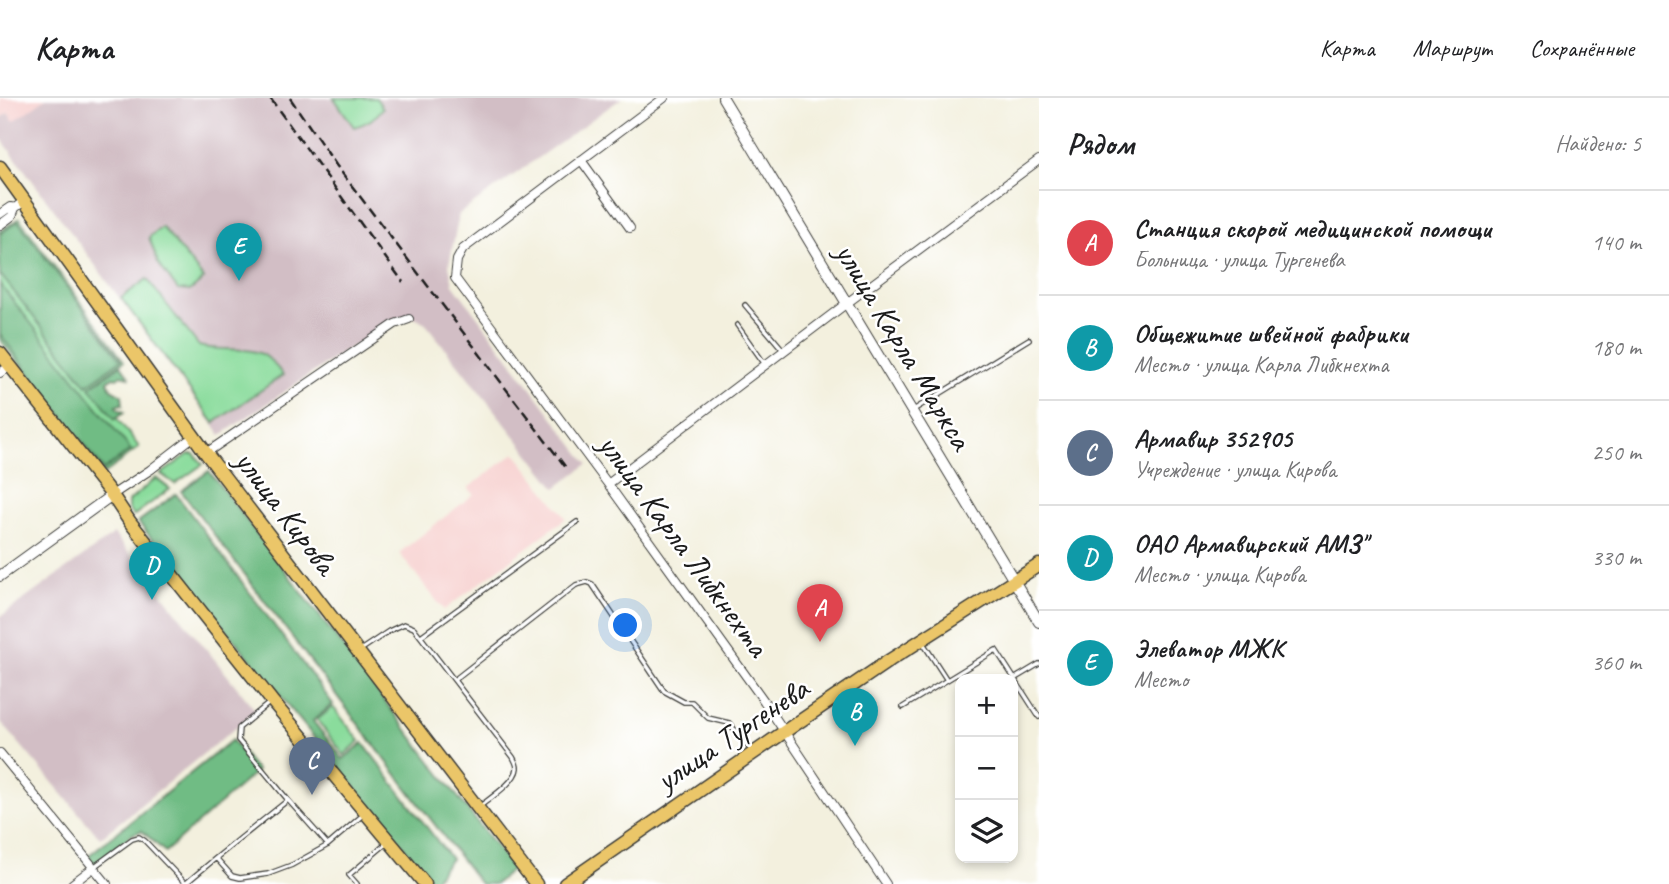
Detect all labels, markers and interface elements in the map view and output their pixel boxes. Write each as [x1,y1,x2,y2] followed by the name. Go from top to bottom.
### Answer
[35,27,114,69] text: Карта
[1320,33,1375,63] text: Карта
[1413,33,1492,63] text: Маршрут
[1530,33,1634,63] text: Сохранённые
[1067,125,1134,163] text: Рядом
[1555,129,1641,158] text: Найдено: 5
[1134,212,1491,245] text: Станция скорой медицинской помощи
[216,223,262,281] pin: E
[1084,228,1096,257] text: A
[1592,228,1641,257] text: 140 m
[825,233,984,459] street label: улица Карла Маркса
[1134,245,1344,274] text: Больница · улица Тургенева
[1134,317,1408,350] text: Общежитие швейной фабрики
[1084,333,1096,362] text: B
[1592,333,1641,362] text: 180 m
[1134,350,1388,379] text: Место · улица Карла Либкнехта
[1134,422,1292,455] text: Армавир 352905
[588,424,780,666] street label: улица Карла Либкнехта
[1085,438,1095,467] text: C
[1592,438,1641,467] text: 250 m
[224,440,348,585] street label: улица Кирова
[1134,455,1336,484] text: Учреждение · улица Кирова
[1134,527,1367,560] text: ОАО Армавирский АМЗ"
[129,542,175,600] pin: D
[1083,543,1097,572] text: D
[1592,543,1641,572] text: 330 m
[1134,560,1305,589] text: Место · улица Кирова
[797,584,843,642] pin: A
[608,608,642,642] your location
[1134,632,1284,665] text: Элеватор МЖК
[1084,648,1096,677] text: E
[1592,648,1641,677] text: 360 m
[1134,665,1188,694] text: Место
[646,666,819,802] street label: улица Тургенева
[955,674,1018,863] map controls
[955,674,1018,737] button: +
[832,688,878,746] pin: B
[289,737,335,795] pin: C
[955,737,1018,800] button: −
[955,800,1018,863] button: layers

